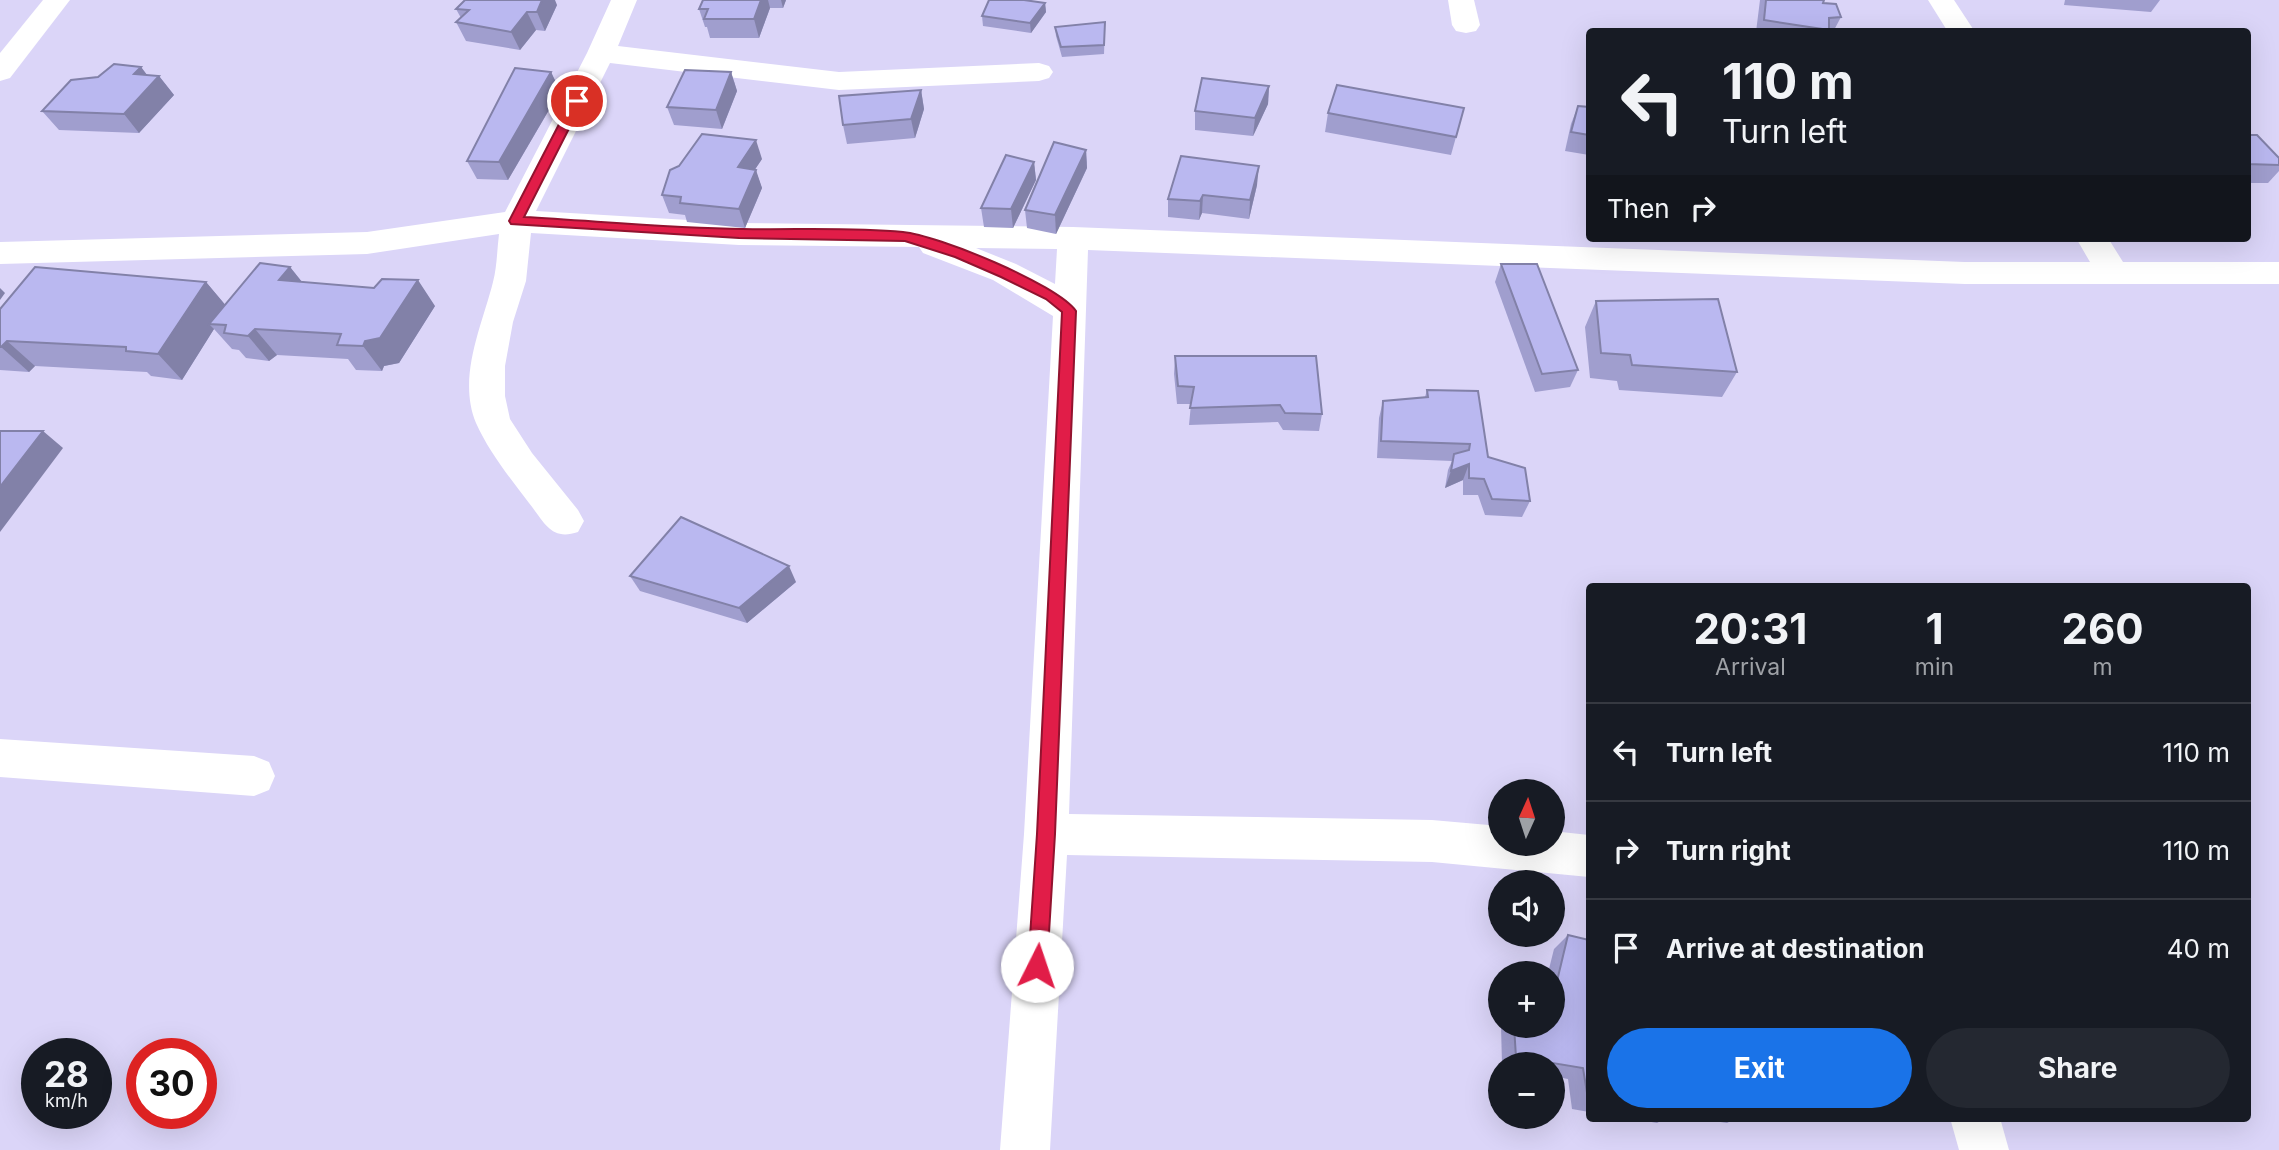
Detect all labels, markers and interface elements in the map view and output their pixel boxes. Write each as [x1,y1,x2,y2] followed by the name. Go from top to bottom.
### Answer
[1722,52,1854,111] text: 110 m
[1607,56,1698,147] icon: left
[547,71,607,131] pin
[558,82,596,120] icon: arrive
[1722,112,1847,151] text: Turn left
[1684,189,1722,227] icon: right
[1607,193,1670,224] text: Then
[1693,603,1807,654] text: 20:31
[1925,603,1944,654] text: 1
[2062,603,2144,654] text: 260
[1715,653,1786,681] text: Arrival
[1915,653,1954,681] text: min
[2092,653,2113,681] text: m
[1607,733,1645,771] icon: left
[1666,737,1772,768] text: Turn left
[2162,737,2230,768] text: 110 m
[1488,779,1564,856] north arrow
[1488,779,1565,1129] map controls
[1607,831,1645,869] icon: right
[1666,835,1791,866] text: Turn right
[2162,835,2230,866] text: 110 m
[1488,870,1565,947] button: sound
[1000,929,1074,1003] position arrow
[1607,929,1645,967] icon: arrive
[1666,933,1925,964] text: Arrive at destination
[2167,933,2230,964] text: 40 m
[1488,961,1565,1038] button: +
[1607,1028,1912,1108] button: Exit
[1926,1028,2230,1108] button: Share
[126,1038,217,1129] speed limit sign: 30
[1488,1052,1565,1129] button: −
[44,1053,89,1095] text: 28
[45,1090,88,1111] text: km/h

